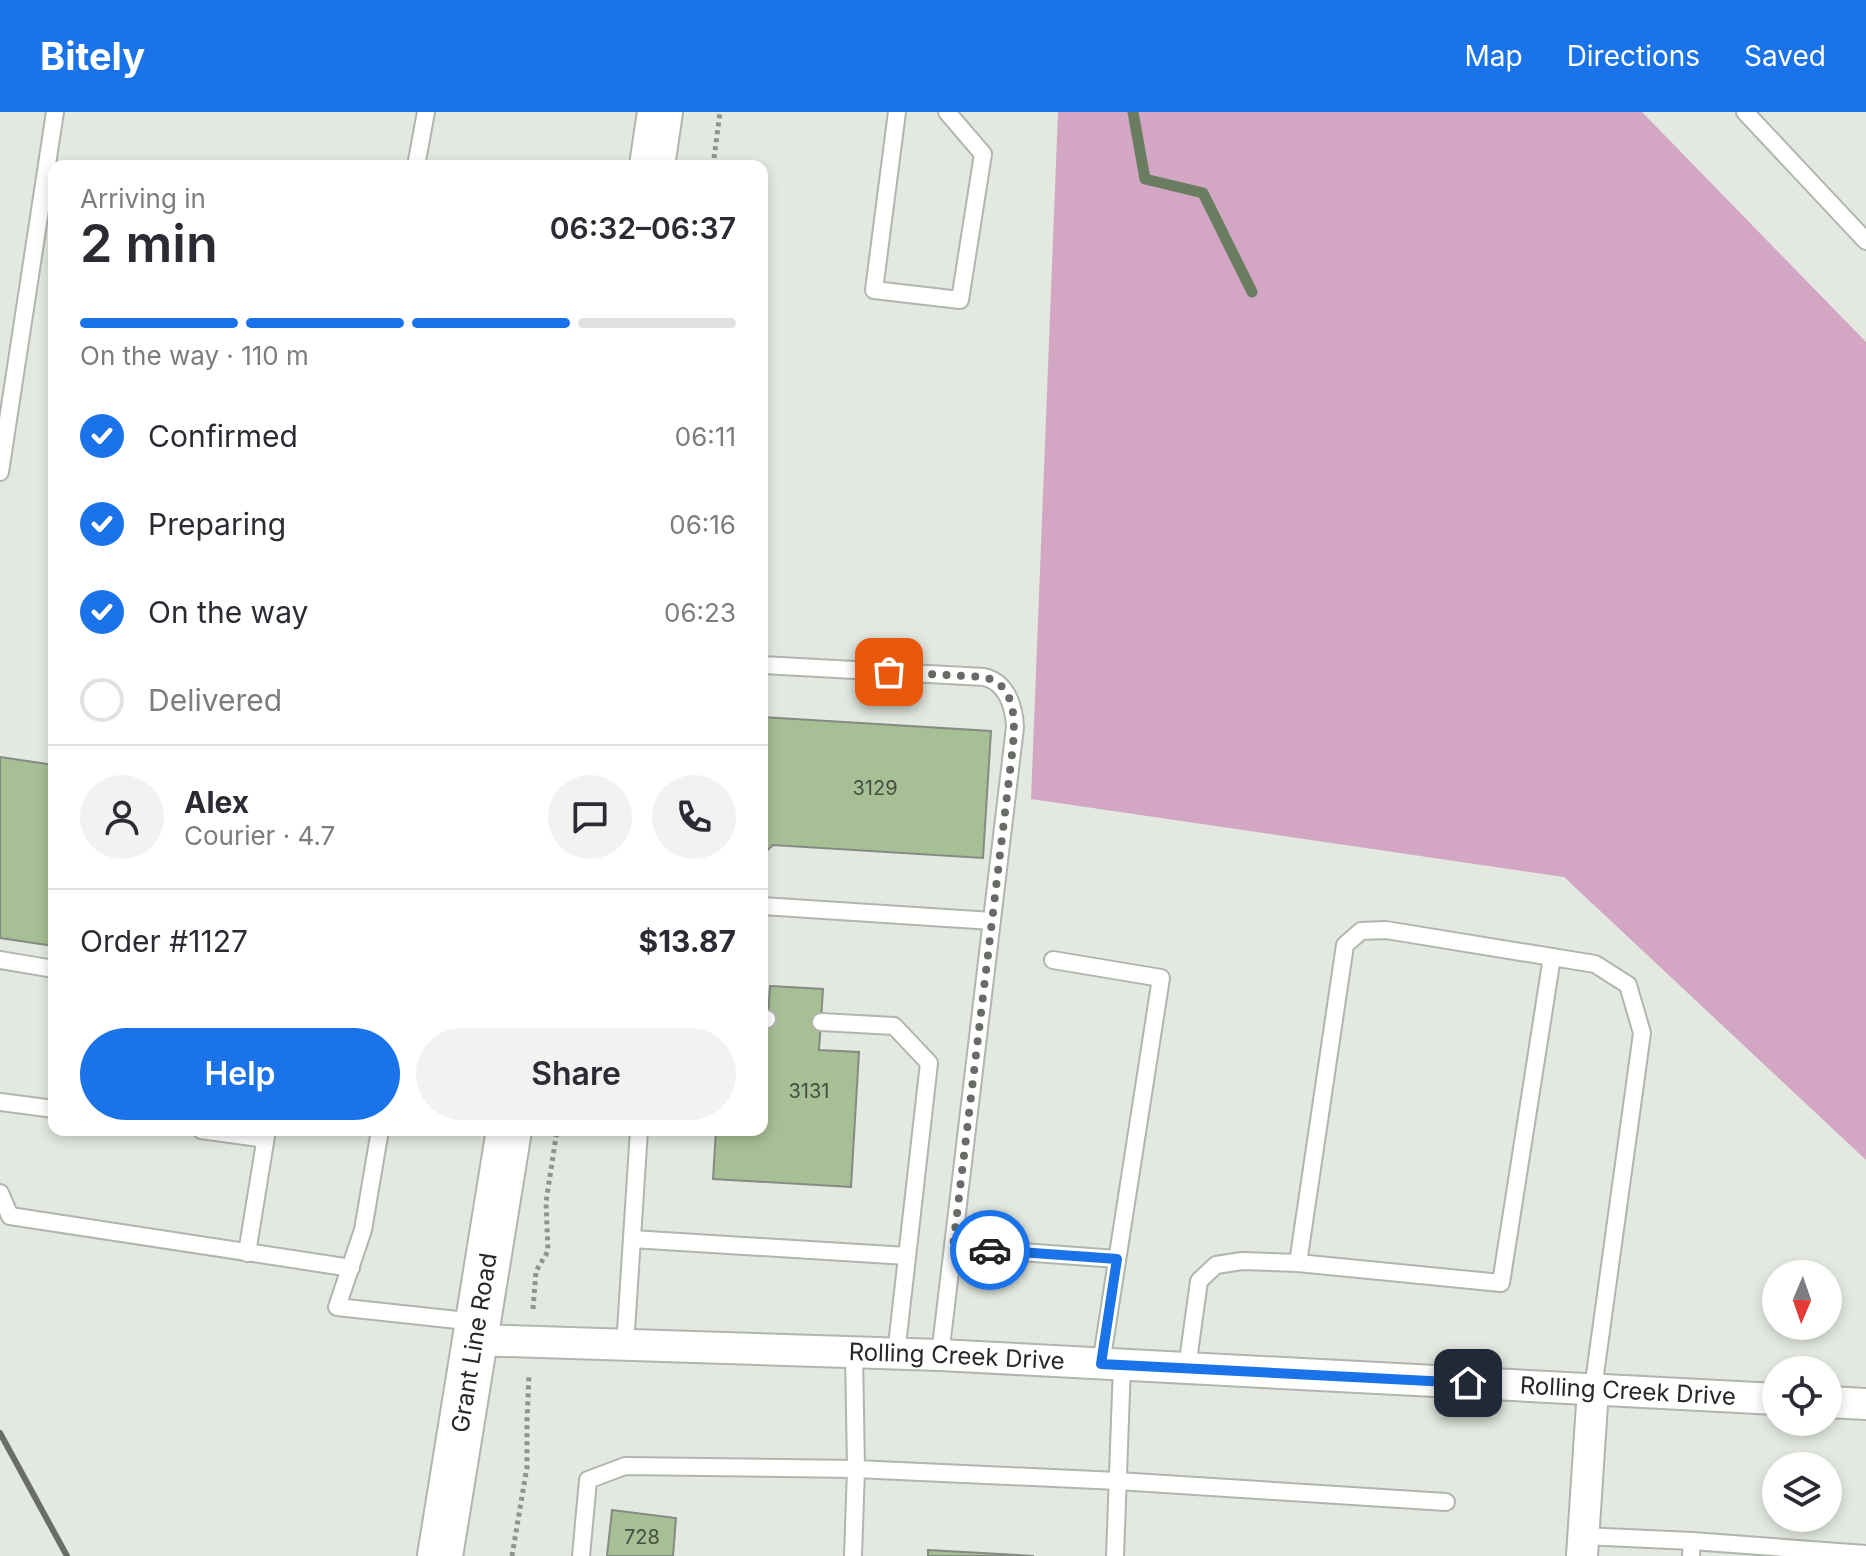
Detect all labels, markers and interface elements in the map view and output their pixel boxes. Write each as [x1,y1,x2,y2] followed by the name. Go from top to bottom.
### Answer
[40,33,145,79] text: Bitely
[1464,39,1523,73] text: Map
[1567,39,1700,73] text: Directions
[1744,39,1826,73] text: Saved
[80,183,206,214] text: Arriving in
[550,210,736,246] text: 06:32–06:37
[80,212,218,275] text: 2 min
[80,340,309,371] text: On the way · 110 m
[80,414,124,458] icon: check
[148,418,298,454] text: Confirmed
[675,421,736,452] text: 06:11
[80,502,124,546] icon: check
[148,506,286,542] text: Preparing
[669,509,736,540] text: 06:16
[80,590,124,634] icon: check
[148,594,308,630] text: On the way
[664,597,736,628] text: 06:23
[855,638,923,706] pin
[867,650,911,694] icon: bag
[148,682,282,718] text: Delivered
[80,775,164,859] button: person
[548,775,632,859] button: chat
[652,775,736,859] button: phone
[852,776,898,800] house number: 3129
[184,784,249,820] text: Alex
[184,820,335,851] text: Courier · 4.7
[80,923,248,959] text: Order #1127
[639,923,736,959] text: $13.87
[80,1028,400,1120] button: Help
[416,1028,736,1120] button: Share
[789,1079,829,1103] house number: 3131
[950,1210,1030,1290] courier
[968,1228,1012,1272] icon: car
[445,1251,503,1435] street label: Grant Line Road
[1762,1260,1842,1340] north arrow
[1762,1260,1842,1532] map controls
[848,1337,1066,1376] street label: Rolling Creek Drive
[1434,1349,1502,1417] pin
[1762,1356,1842,1436] button: locate
[1446,1361,1490,1405] icon: home
[1519,1371,1737,1411] street label: Rolling Creek Drive
[1762,1452,1842,1532] button: layers
[624,1525,660,1549] house number: 728

